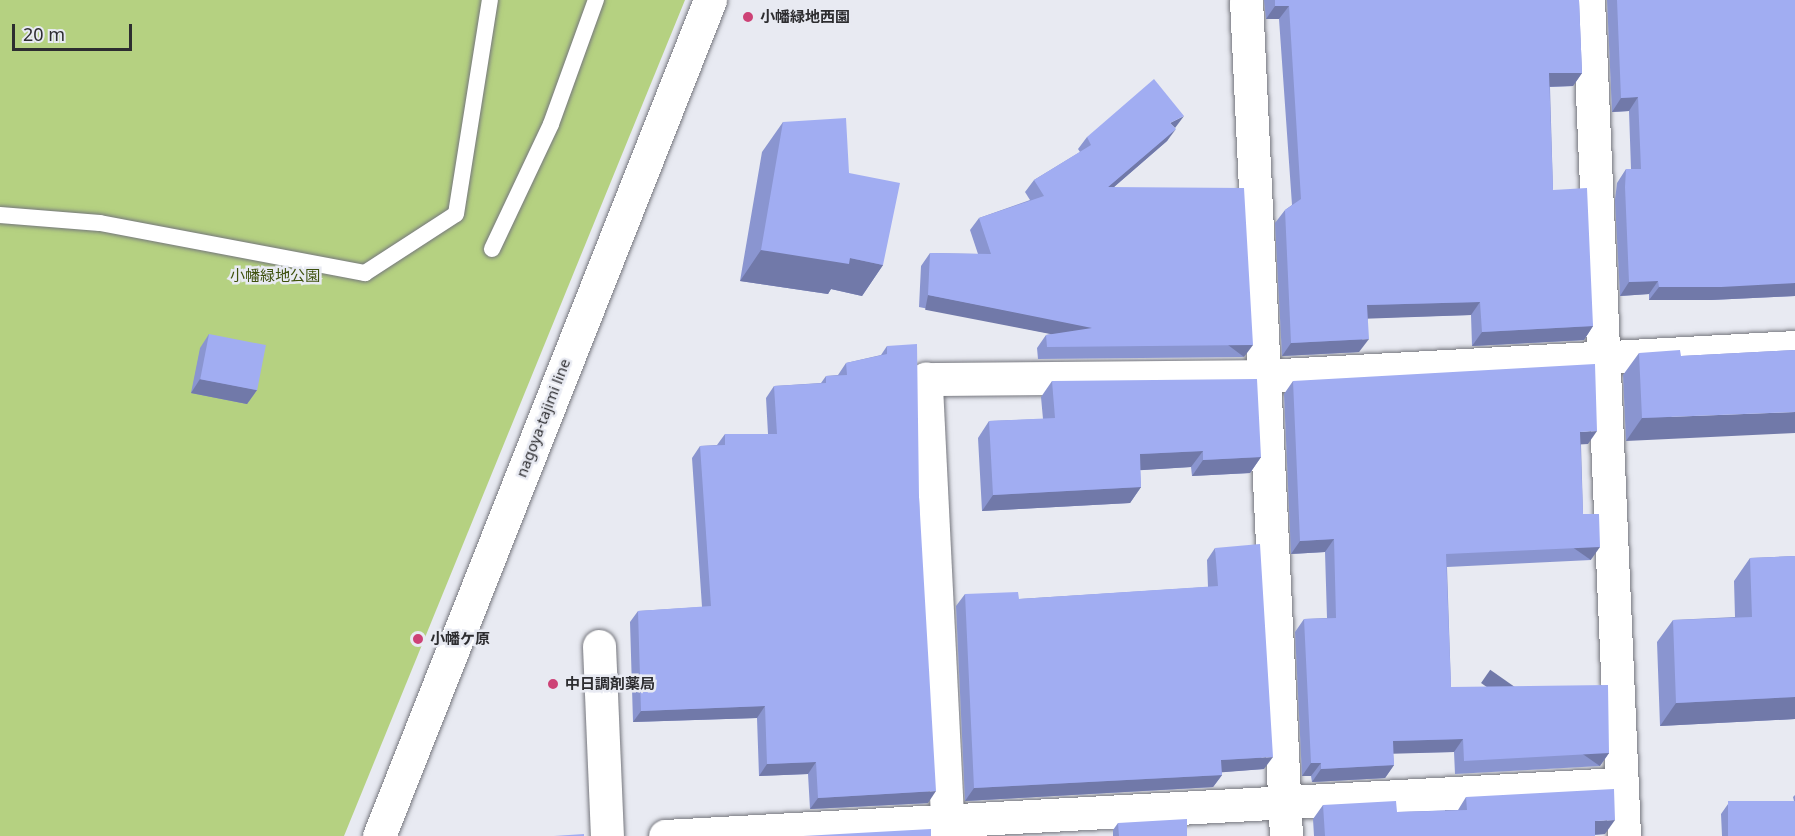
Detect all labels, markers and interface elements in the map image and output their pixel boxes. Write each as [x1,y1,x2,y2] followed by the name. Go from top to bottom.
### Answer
[760,8,850,26] place label: 小幡緑地西園
[741,10,755,24] marker: 小幡緑地西園
[15,12,135,50] scale bar
[23,22,65,46] text: 20 m
[230,267,320,285] park label: 小幡緑地公園
[512,356,574,480] street label: nagoya-tajimi line
[430,630,490,648] place label: 小幡ケ原
[411,632,425,646] marker: 小幡ケ原
[565,675,655,693] place label: 中日調剤薬局
[546,677,560,691] marker: 中日調剤薬局

